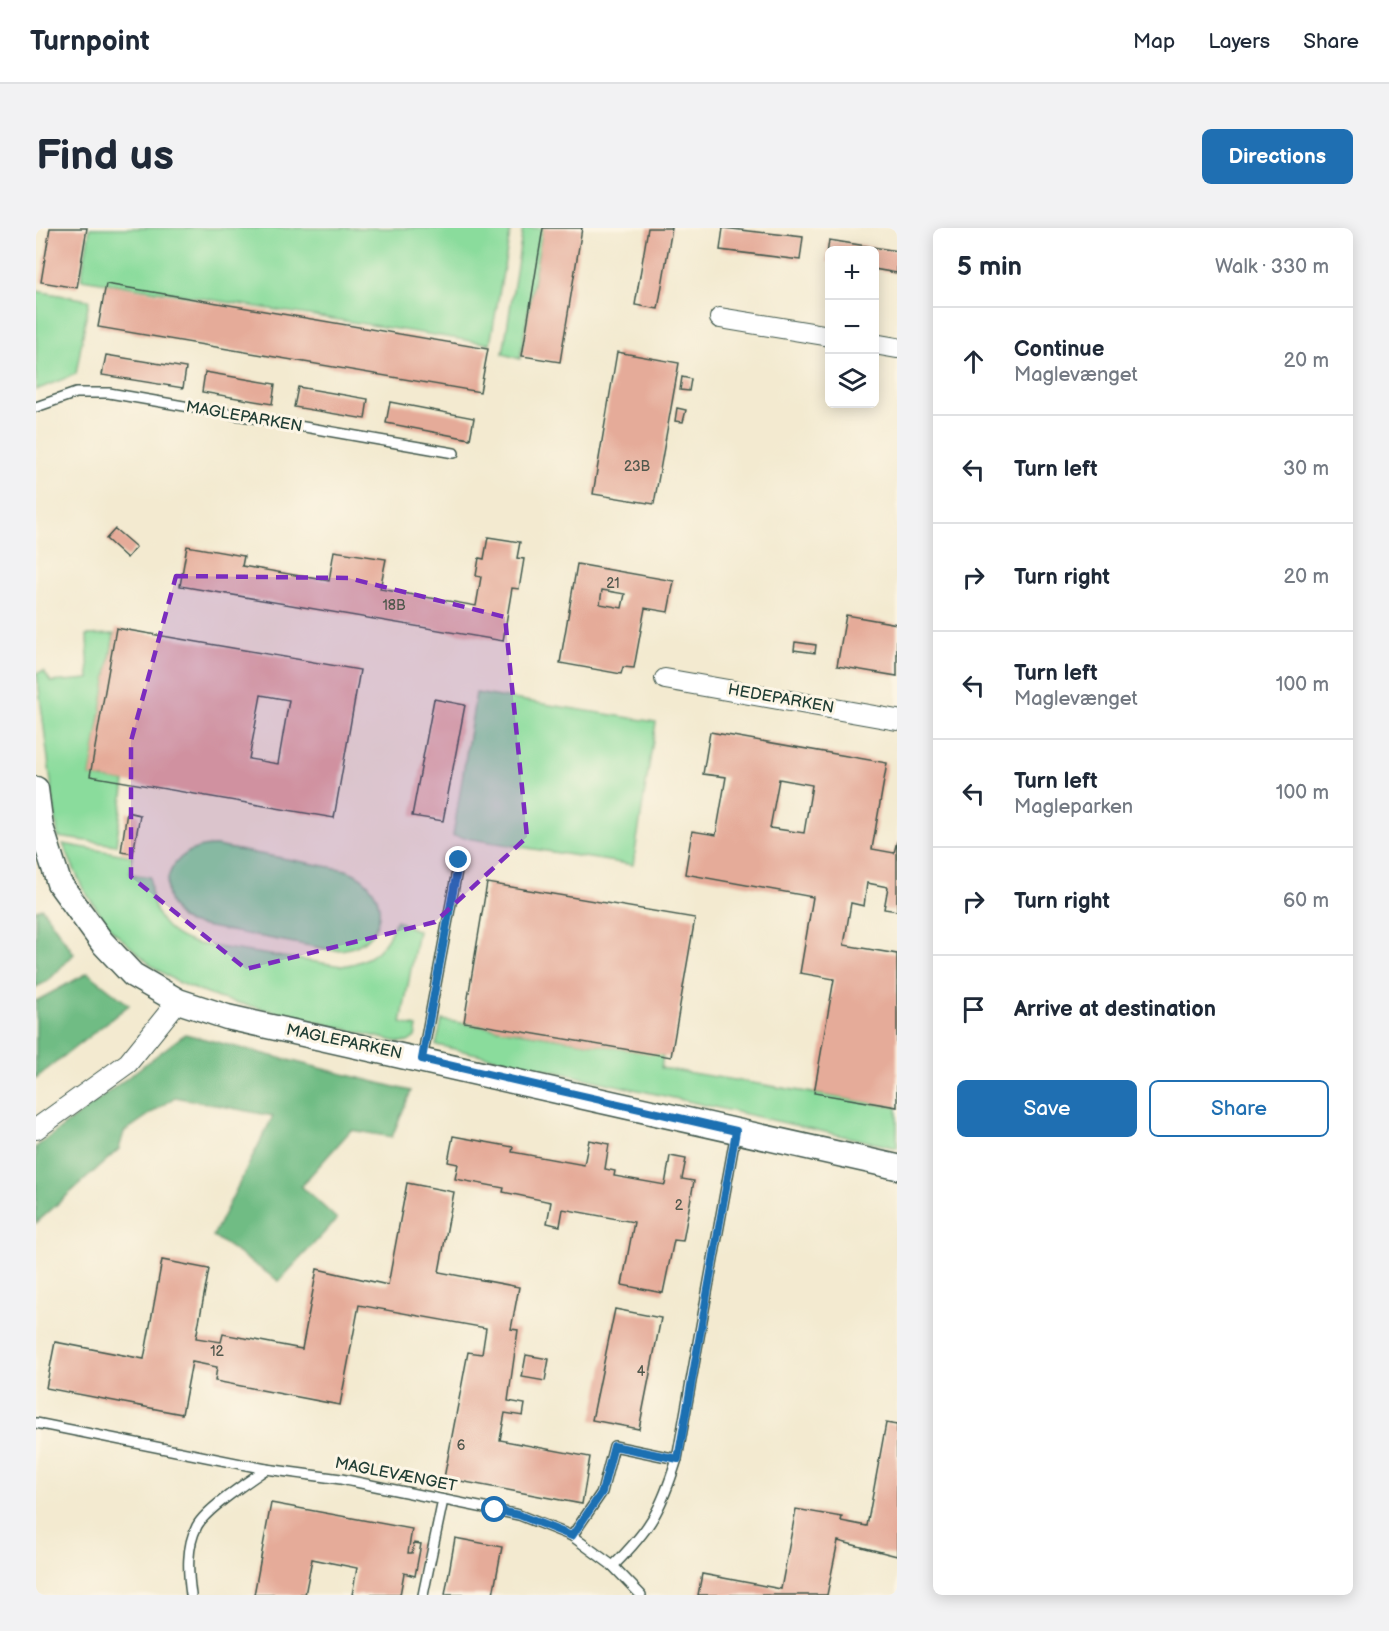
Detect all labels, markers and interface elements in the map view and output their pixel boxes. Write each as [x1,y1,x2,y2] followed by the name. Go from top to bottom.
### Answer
[30,25,150,58] text: Turnpoint
[1133,29,1175,54] text: Map
[1208,29,1270,54] text: Layers
[1303,29,1359,54] text: Share
[1202,129,1353,184] button: Directions
[36,131,174,182] text: Find us
[825,246,879,408] map controls
[825,246,879,300] button: +
[957,252,1022,283] text: 5 min
[1215,255,1329,279] text: Walk · 330 m
[825,300,879,354] button: −
[1014,336,1104,363] text: Continue
[957,345,990,378] icon: ahead
[1284,349,1329,373] text: 20 m
[825,354,879,408] button: layers
[1014,363,1138,387] text: Maglevænget
[184,397,304,437] street label: MAGLEPARKEN
[957,453,990,486] icon: left
[1014,456,1098,483] text: Turn left
[1283,457,1329,481] text: 30 m
[624,458,650,475] house number: 23B
[957,561,990,594] icon: right
[1014,564,1110,591] text: Turn right
[1284,565,1329,589] text: 20 m
[606,575,620,592] house number: 21
[382,597,406,614] house number: 18B
[1014,660,1098,687] text: Turn left
[957,669,990,702] icon: left
[1276,673,1329,697] text: 100 m
[726,680,836,718] street label: HEDEPARKEN
[1014,687,1138,711] text: Maglevænget
[1014,768,1098,795] text: Turn left
[957,777,990,810] icon: left
[1276,781,1329,805] text: 100 m
[1014,795,1133,819] text: Magleparken
[445,846,471,872] route end
[957,885,990,918] icon: right
[1014,888,1110,915] text: Turn right
[1283,889,1329,913] text: 60 m
[957,993,990,1026] icon: arrive
[1014,996,1216,1023] text: Arrive at destination
[284,1020,404,1064] street label: MAGLEPARKEN
[957,1080,1137,1137] button: Save
[1149,1080,1329,1137] button: Share
[675,1197,684,1214] house number: 2
[210,1343,225,1360] house number: 12
[637,1363,646,1380] house number: 4
[457,1437,466,1454] house number: 6
[333,1454,459,1496] street label: MAGLEVÆNGET
[481,1496,507,1522] route start

